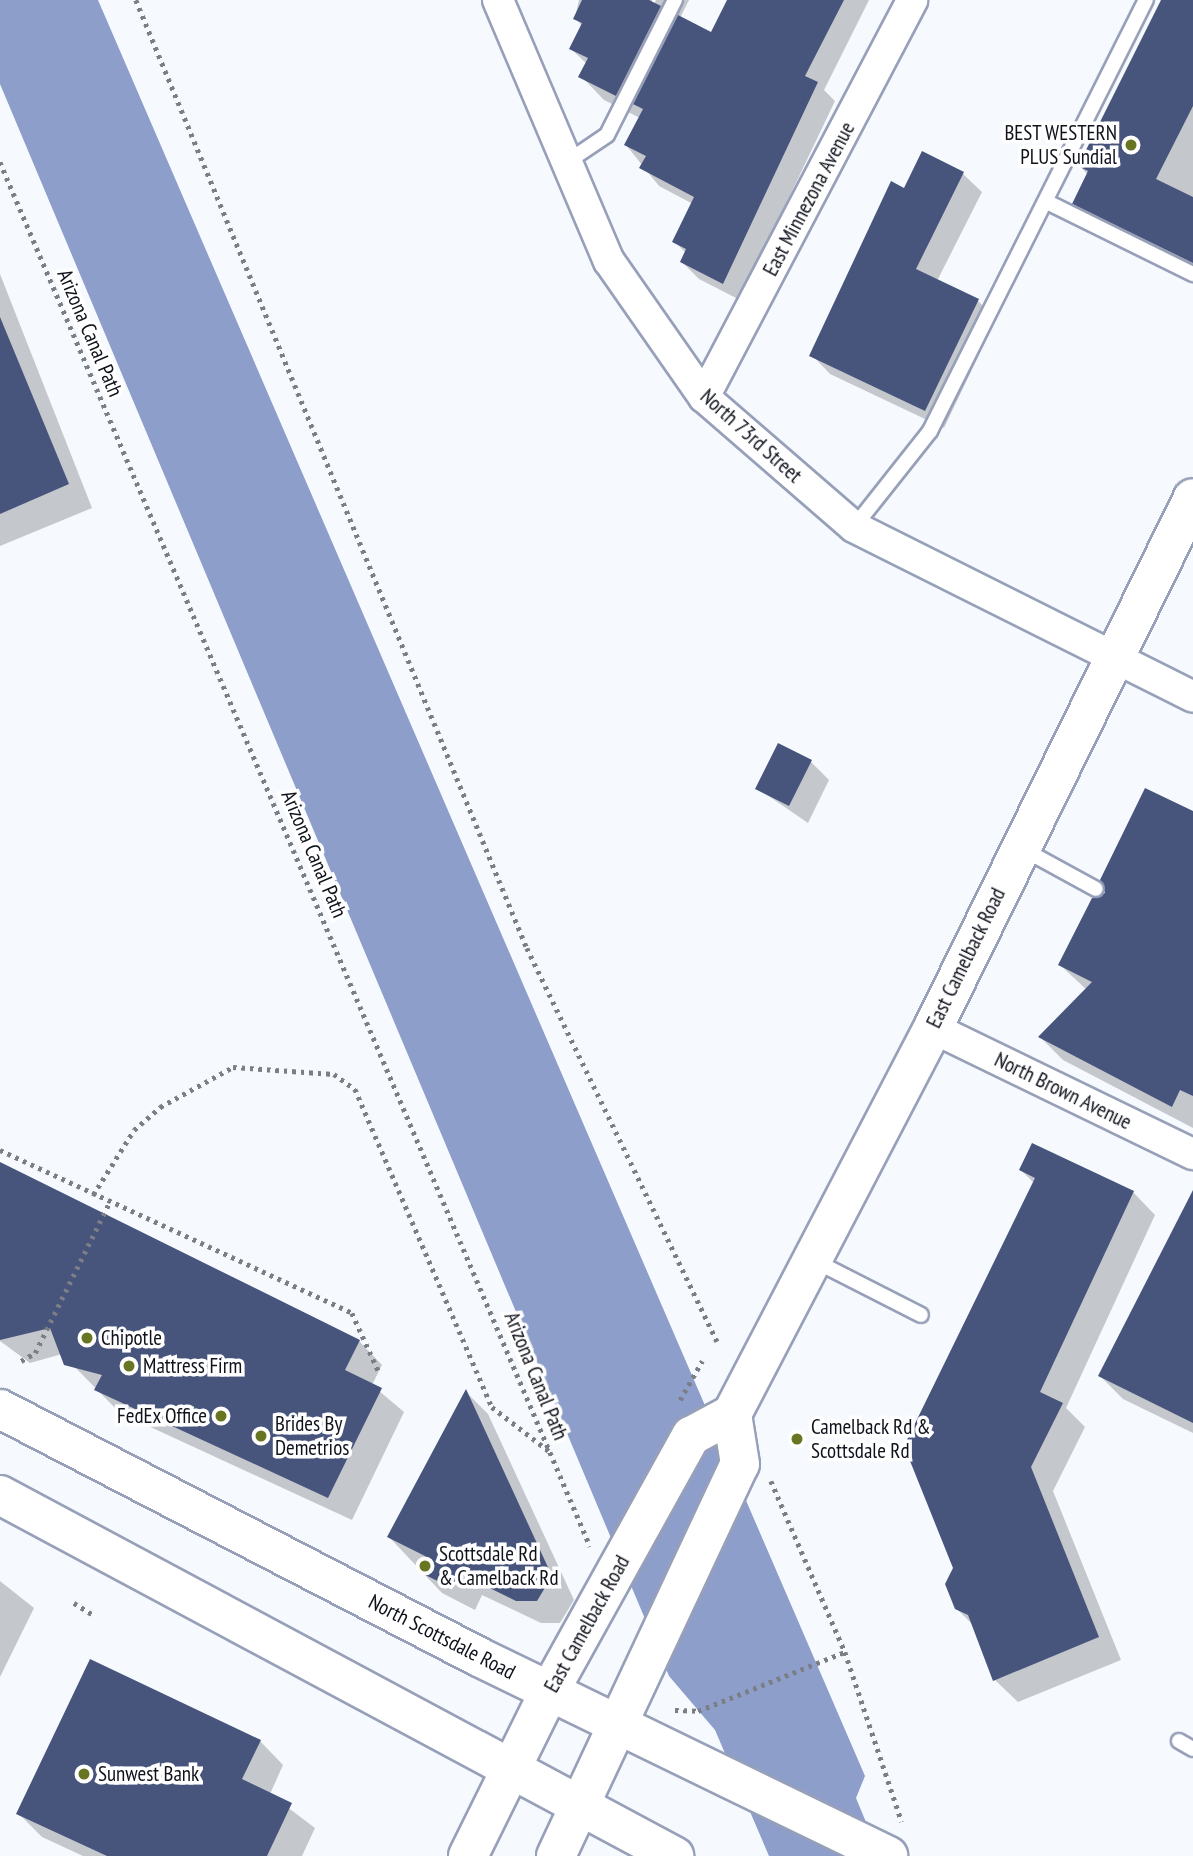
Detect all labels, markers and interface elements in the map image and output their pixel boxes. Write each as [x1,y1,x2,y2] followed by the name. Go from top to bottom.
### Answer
[758,118,860,280] street label: East Minnezona Avenue
[1003,120,1117,170] place label: BEST WESTERN PLUS Sundial
[1123,137,1139,153] marker: BEST WESTERN PLUS Sundial
[52,266,128,400] street label: Arizona Canal Path
[695,384,807,488] street label: North 73rd Street
[276,787,352,921] street label: Arizona Canal Path
[921,884,1011,1032] street label: East Camelback Road
[990,1047,1136,1135] street label: North Brown Avenue
[499,1308,573,1444] street label: Arizona Canal Path
[101,1325,162,1351] place label: Chipotle
[79,1330,95,1346] marker: Chipotle
[143,1353,242,1379] place label: Mattress Firm
[121,1358,137,1374] marker: Mattress Firm
[117,1403,207,1429] place label: FedEx Office
[213,1408,229,1424] marker: FedEx Office
[275,1411,349,1461] place label: Brides By Demetrios
[811,1414,931,1464] place label: Camelback Rd & Scottsdale Rd
[253,1428,269,1444] marker: Brides By Demetrios
[789,1431,805,1447] marker: Camelback Rd & Scottsdale Rd
[439,1541,559,1591] place label: Scottsdale Rd & Camelback Rd
[539,1551,635,1697] street label: East Camelback Road
[417,1558,433,1574] marker: Scottsdale Rd & Camelback Rd
[364,1589,520,1685] street label: North Scottsdale Road
[98,1761,199,1787] place label: Sunwest Bank
[76,1766,92,1782] marker: Sunwest Bank

